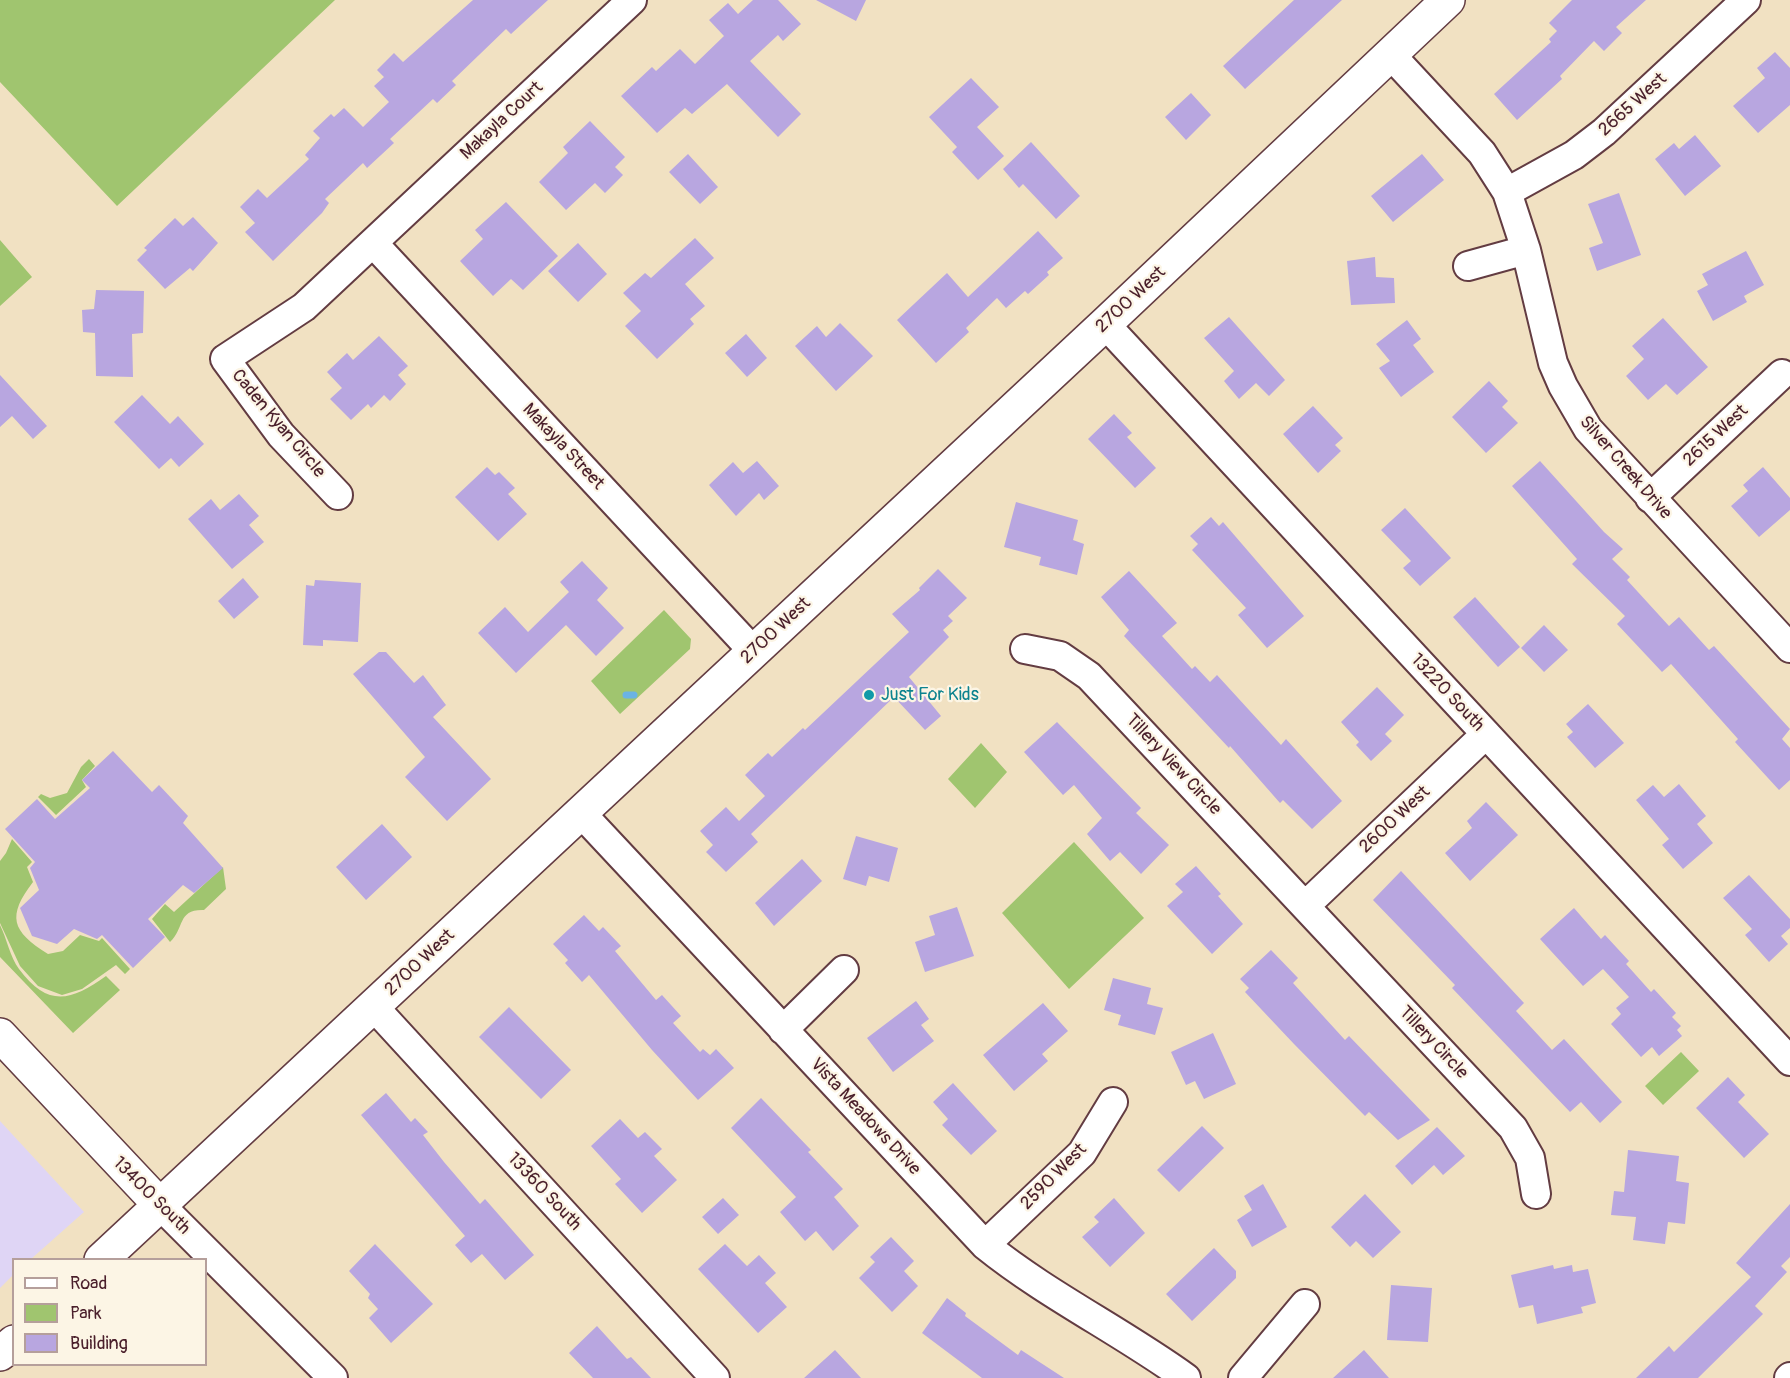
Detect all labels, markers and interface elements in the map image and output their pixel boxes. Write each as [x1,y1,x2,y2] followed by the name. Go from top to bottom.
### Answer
[1594,69,1672,141] street label: 2665 West
[456,77,548,165] street label: Makayla Court
[1092,262,1170,338] street label: 2700 West
[226,366,330,482] street label: Caden Kyan Circle
[518,399,608,495] street label: Makayla Street
[1679,401,1753,471] street label: 2615 West
[1574,412,1676,524] street label: Silver Creek Drive
[737,593,815,669] street label: 2700 West
[1406,650,1488,736] street label: 13220 South
[881,684,979,706] place label: Just For Kids
[862,688,876,702] marker: Just For Kids
[1121,710,1225,820] street label: Tillery View Circle
[1355,782,1435,858] street label: 2600 West
[381,925,459,1001] street label: 2700 West
[1394,1002,1472,1084] street label: Tillery Circle
[805,1054,925,1180] street label: Vista Meadows Drive
[1016,1139,1092,1215] street label: 2590 West
[502,1149,586,1235] street label: 13360 South
[108,1153,194,1239] street label: 13400 South
[12,1258,207,1366] legend
[70,1272,107,1295] text: Road
[70,1302,102,1325] text: Park
[70,1332,128,1355] text: Building

